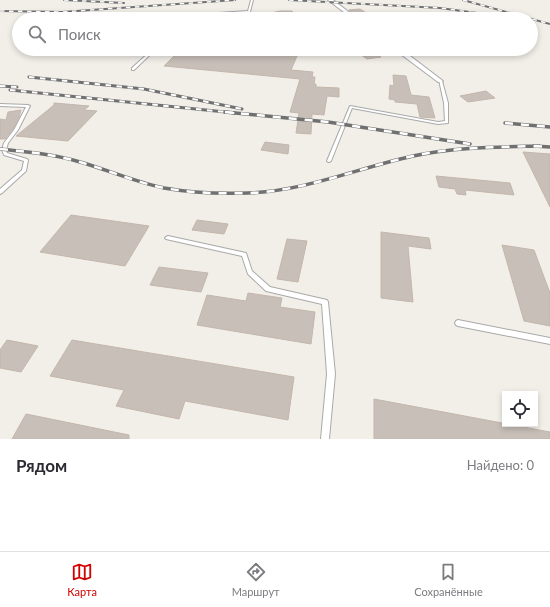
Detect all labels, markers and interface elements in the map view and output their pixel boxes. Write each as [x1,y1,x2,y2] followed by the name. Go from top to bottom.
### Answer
[12,12,538,56] search box
[26,23,48,45] icon: search
[58,25,101,43] text: Поиск
[502,391,538,427] map controls
[502,391,538,427] button: locate
[16,455,67,476] text: Рядом
[467,457,534,473] text: Найдено: 0
[67,561,97,598] tab: Карта
[232,561,280,598] tab: Маршрут
[414,561,483,598] tab: Сохранённые

